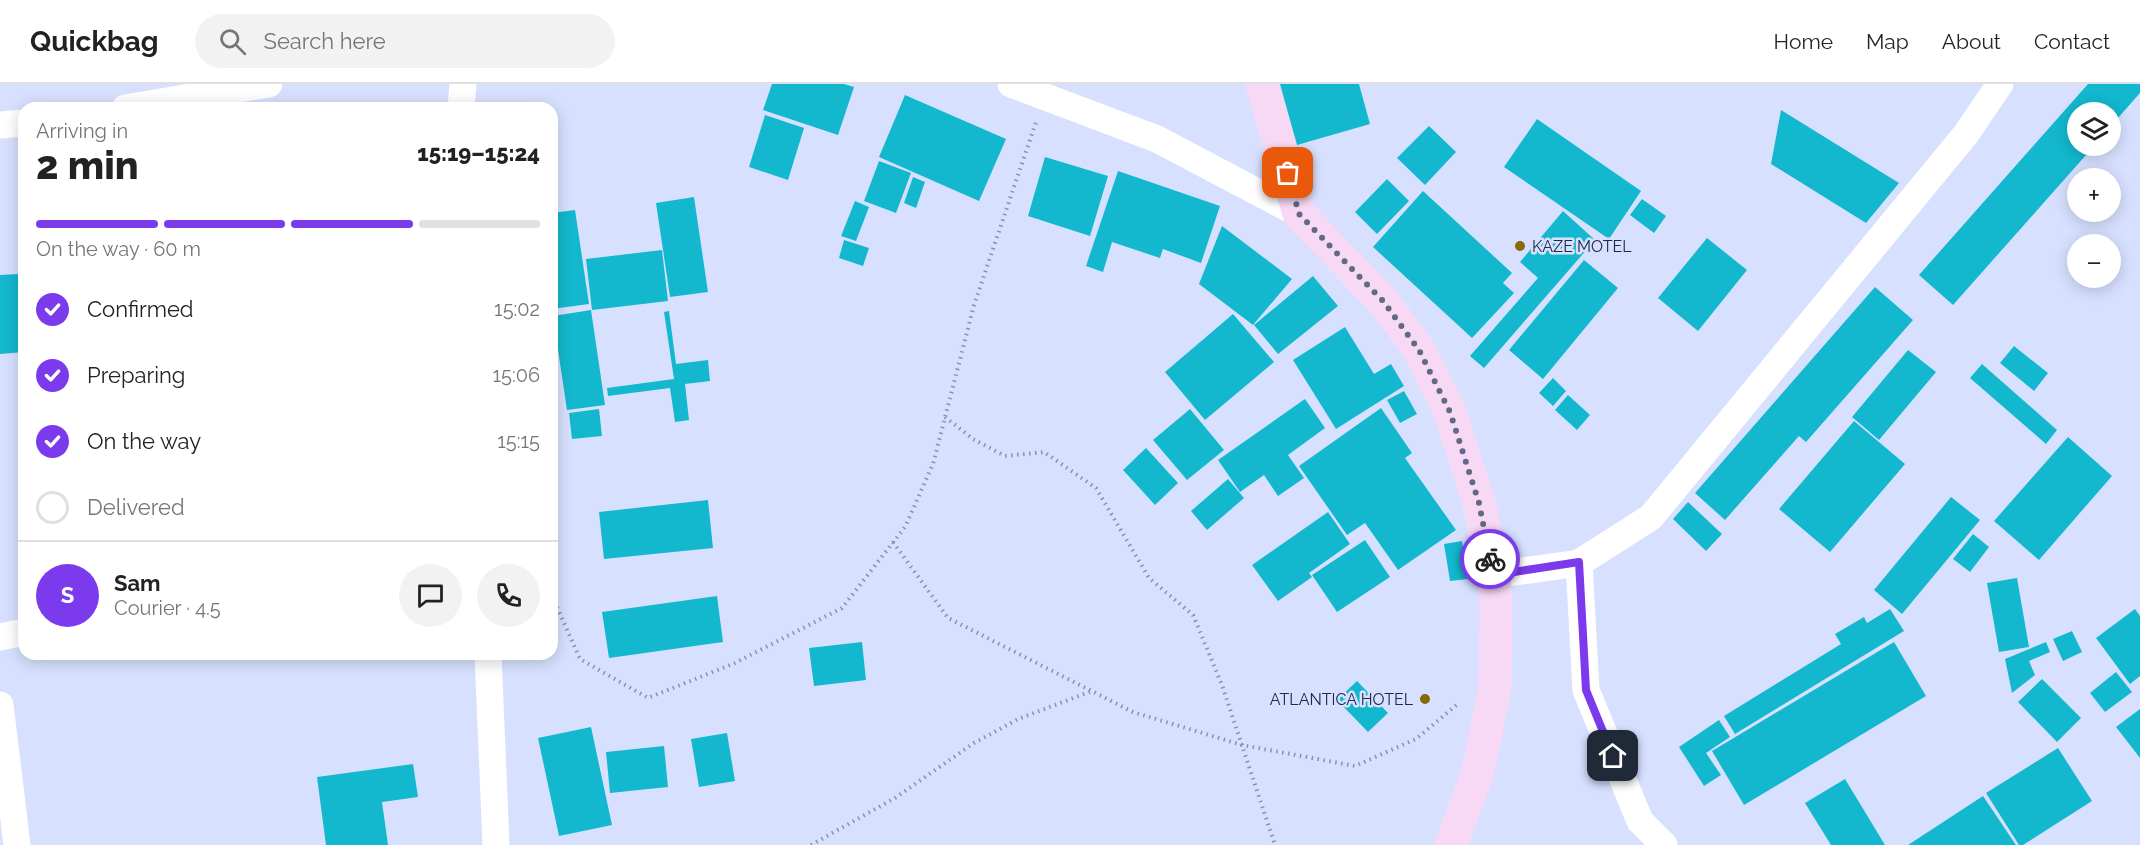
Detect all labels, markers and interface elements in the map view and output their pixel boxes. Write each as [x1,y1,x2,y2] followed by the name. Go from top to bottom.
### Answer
[195,14,615,68] search box
[30,25,159,58] text: Quickbag
[216,25,249,58] icon: search
[264,28,386,54] text: Search here
[1774,29,1833,54] text: Home
[1866,29,1909,54] text: Map
[1942,29,2001,54] text: About
[2034,29,2110,54] text: Contact
[2067,102,2121,288] map controls
[2067,102,2121,156] button: layers
[36,119,128,143] text: Arriving in
[417,140,540,166] text: 15:19–15:24
[36,142,139,188] text: 2 min
[1262,147,1313,198] pin
[1271,156,1304,189] icon: bag
[2067,168,2121,222] button: +
[2067,234,2121,288] button: −
[36,237,201,261] text: On the way · 60 m
[1532,237,1632,256] place label: KAZE MOTEL
[1513,239,1527,253] marker: KAZE MOTEL
[36,293,69,326] icon: check
[87,296,194,322] text: Confirmed
[494,297,540,321] text: 15:02
[36,359,69,392] icon: check
[87,362,185,388] text: Preparing
[492,363,540,387] text: 15:06
[36,425,69,458] icon: check
[87,428,201,454] text: On the way
[497,429,540,453] text: 15:15
[87,494,185,520] text: Delivered
[1460,529,1520,589] courier
[1474,543,1507,576] icon: bike
[399,564,462,627] button: chat
[477,564,540,627] button: phone
[114,570,161,596] text: Sam
[61,582,74,608] text: S
[114,596,221,620] text: Courier · 4.5
[1270,690,1414,709] place label: ATLANTICA HOTEL
[1418,692,1432,706] marker: ATLANTICA HOTEL
[1587,730,1638,781] pin
[1596,739,1629,772] icon: home

